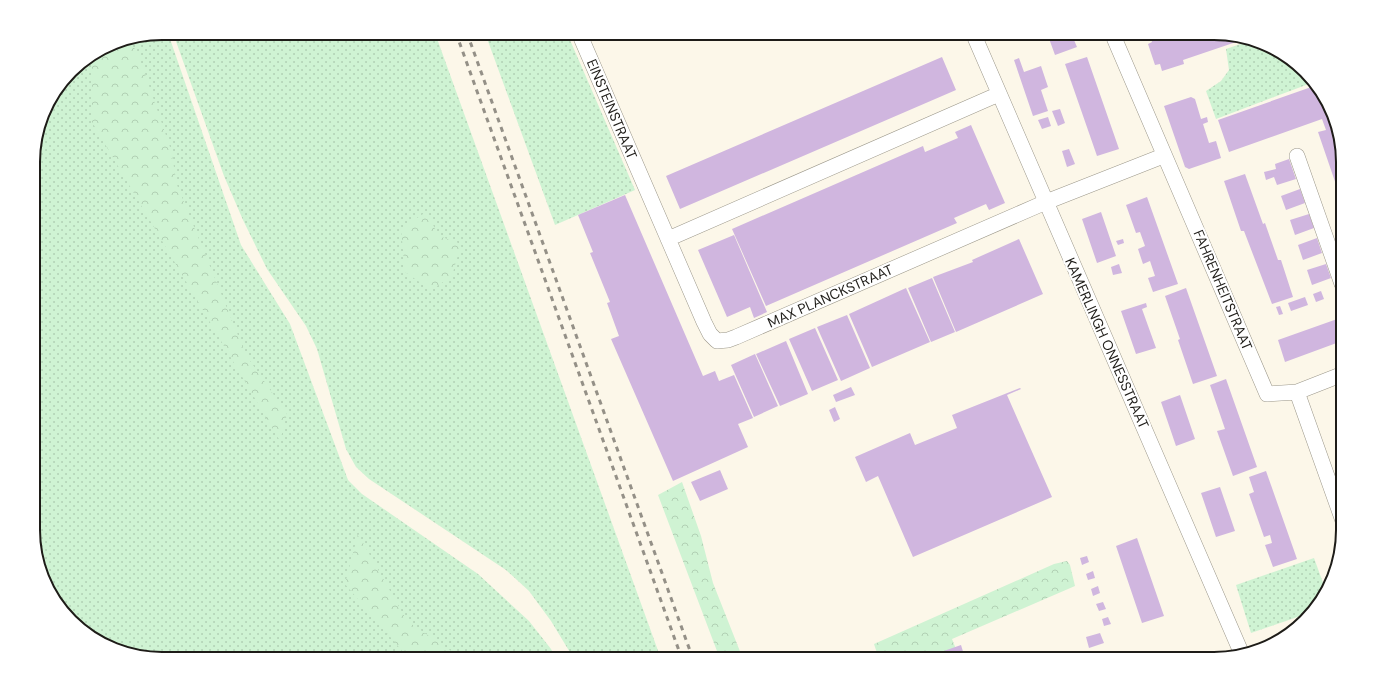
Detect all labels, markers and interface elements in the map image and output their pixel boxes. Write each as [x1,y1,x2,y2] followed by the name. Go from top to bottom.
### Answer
[583,56,641,162] street label: EINSTEINSTRAAT
[1190,227,1257,353] street label: FAHRENHEITSTRAAT
[1061,255,1153,431] street label: KAMERLINGH ONNESSTRAAT
[765,260,896,332] street label: MAX PLANCKSTRAAT

